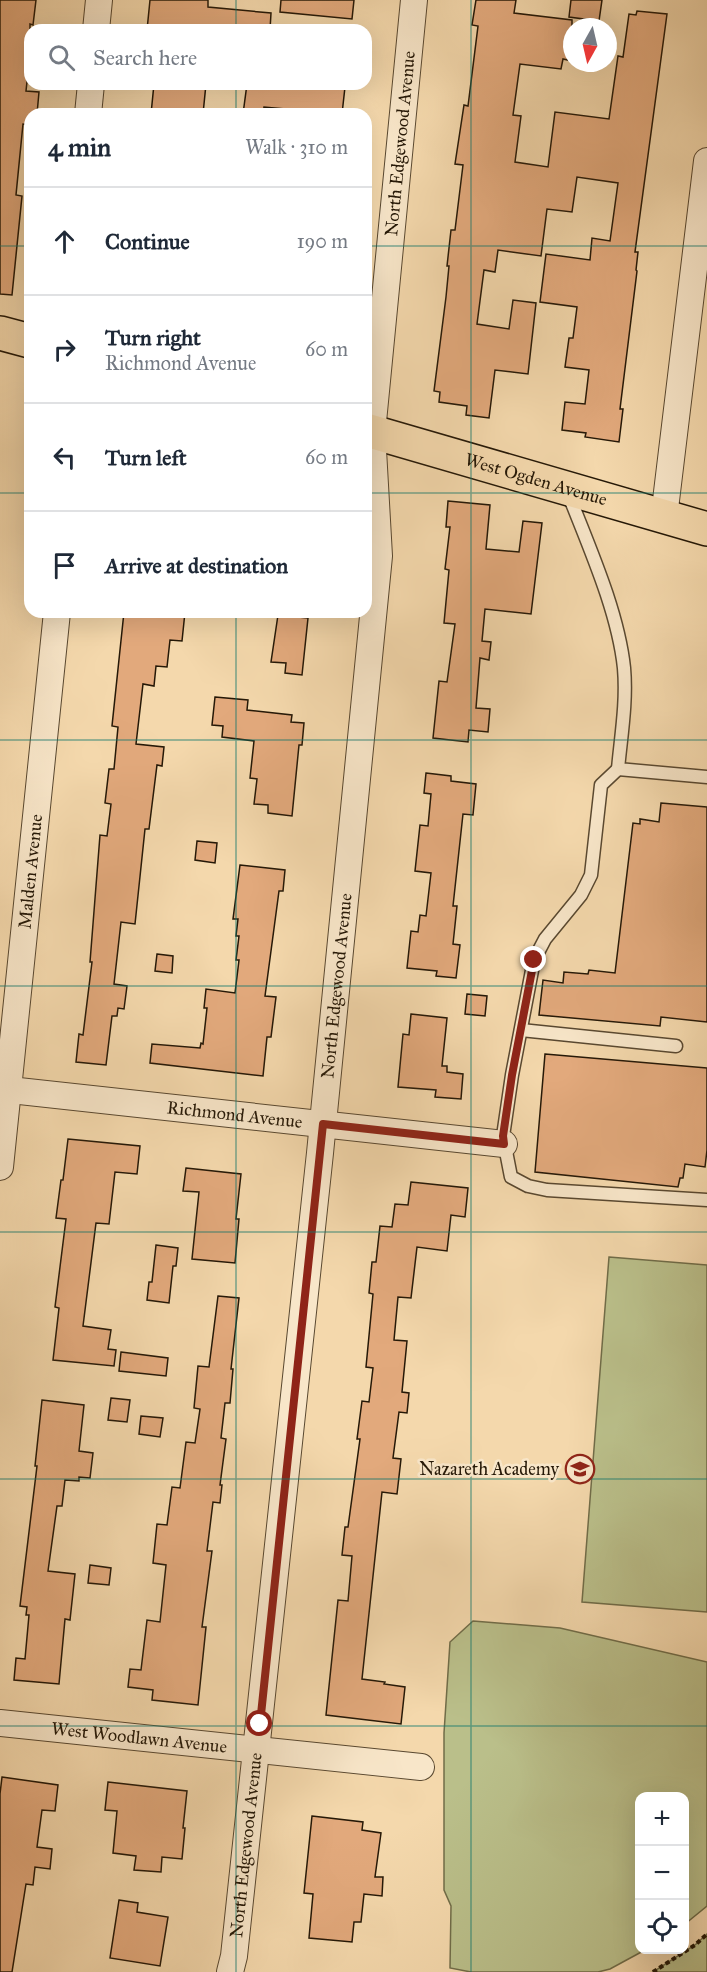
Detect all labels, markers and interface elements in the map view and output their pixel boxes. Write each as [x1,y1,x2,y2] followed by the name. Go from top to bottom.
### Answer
[563,18,617,72] north arrow
[24,24,372,90] search box
[45,41,78,74] icon: search
[93,44,197,71] text: Search here
[380,50,420,237] street label: North Edgewood Avenue
[48,131,111,163] text: 4 min
[245,135,348,159] text: Walk · 310 m
[48,225,81,258] icon: ahead
[105,228,190,255] text: Continue
[297,229,348,253] text: 190 m
[105,324,201,351] text: Turn right
[48,333,81,366] icon: right
[305,337,348,361] text: 60 m
[105,351,256,375] text: Richmond Avenue
[48,441,81,474] icon: left
[105,444,187,471] text: Turn left
[305,445,348,469] text: 60 m
[462,448,610,510] street label: West Ogden Avenue
[48,549,81,582] icon: arrive
[105,552,288,579] text: Arrive at destination
[14,813,47,930] street label: Malden Avenue
[316,892,357,1080] street label: North Edgewood Avenue
[520,946,546,972] route end
[166,1096,304,1133] street label: Richmond Avenue
[564,1453,596,1485] school or university icon: Nazareth Academy
[419,1458,560,1480] place label: Nazareth Academy
[246,1710,272,1736] route start
[50,1717,228,1758] street label: West Woodlawn Avenue
[225,1751,267,1939] street label: North Edgewood Avenue
[635,1792,689,1954] map controls
[635,1792,689,1846] button: +
[635,1846,689,1900] button: −
[635,1900,689,1954] button: locate

